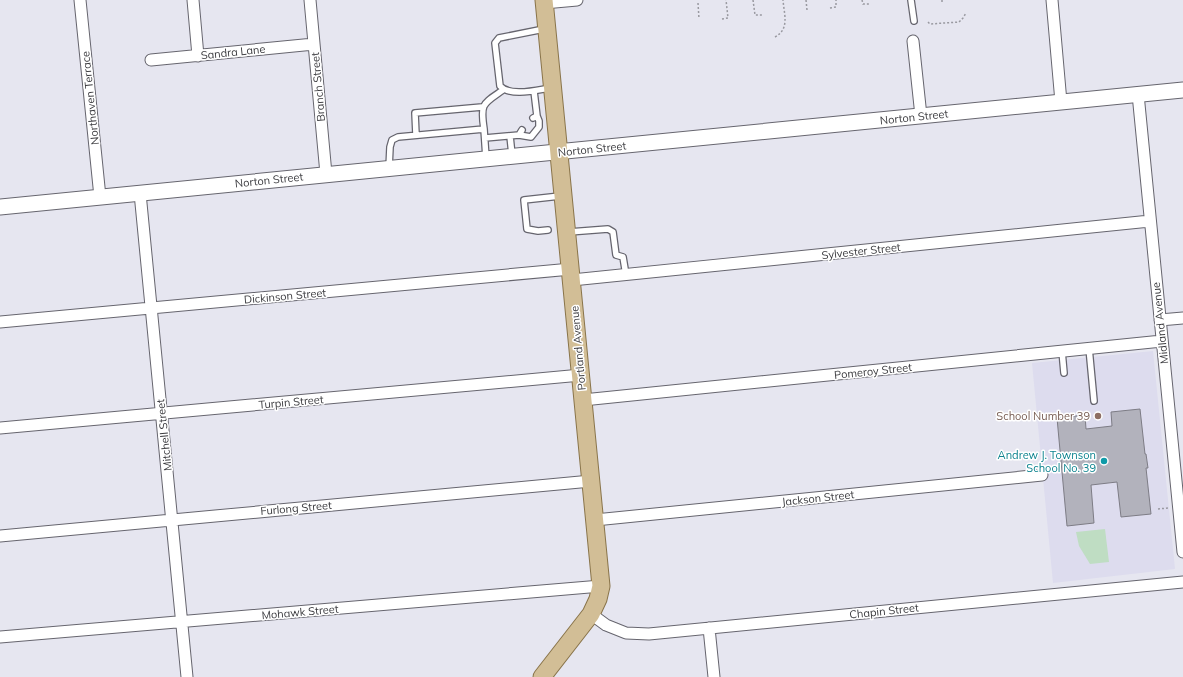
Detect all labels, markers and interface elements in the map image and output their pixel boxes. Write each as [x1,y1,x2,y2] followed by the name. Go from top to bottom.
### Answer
[200,42,266,62] street label: Sandra Lane
[78,50,102,146] street label: Northaven Terrace
[308,52,328,122] street label: Branch Street
[879,106,949,128] street label: Norton Street
[557,138,627,160] street label: Norton Street
[234,169,304,191] street label: Norton Street
[821,240,901,262] street label: Sylvester Street
[1149,281,1171,365] street label: Midland Avenue
[243,285,327,307] street label: Dickinson Street
[567,305,589,391] street label: Portland Avenue
[833,360,913,382] street label: Pomeroy Street
[258,392,324,412] street label: Turpin Street
[153,398,175,472] street label: Mitchell Street
[996,409,1090,423] place label: School Number 39
[1093,411,1103,421] marker: School Number 39
[998,448,1096,475] place label: Andrew J. Townson School No. 39
[1099,456,1109,466] marker: Andrew J. Townson School No. 39
[781,487,855,509] street label: Jackson Street
[260,498,332,518] street label: Furlong Street
[849,600,919,622] street label: Chapin Street
[261,602,339,622] street label: Mohawk Street

